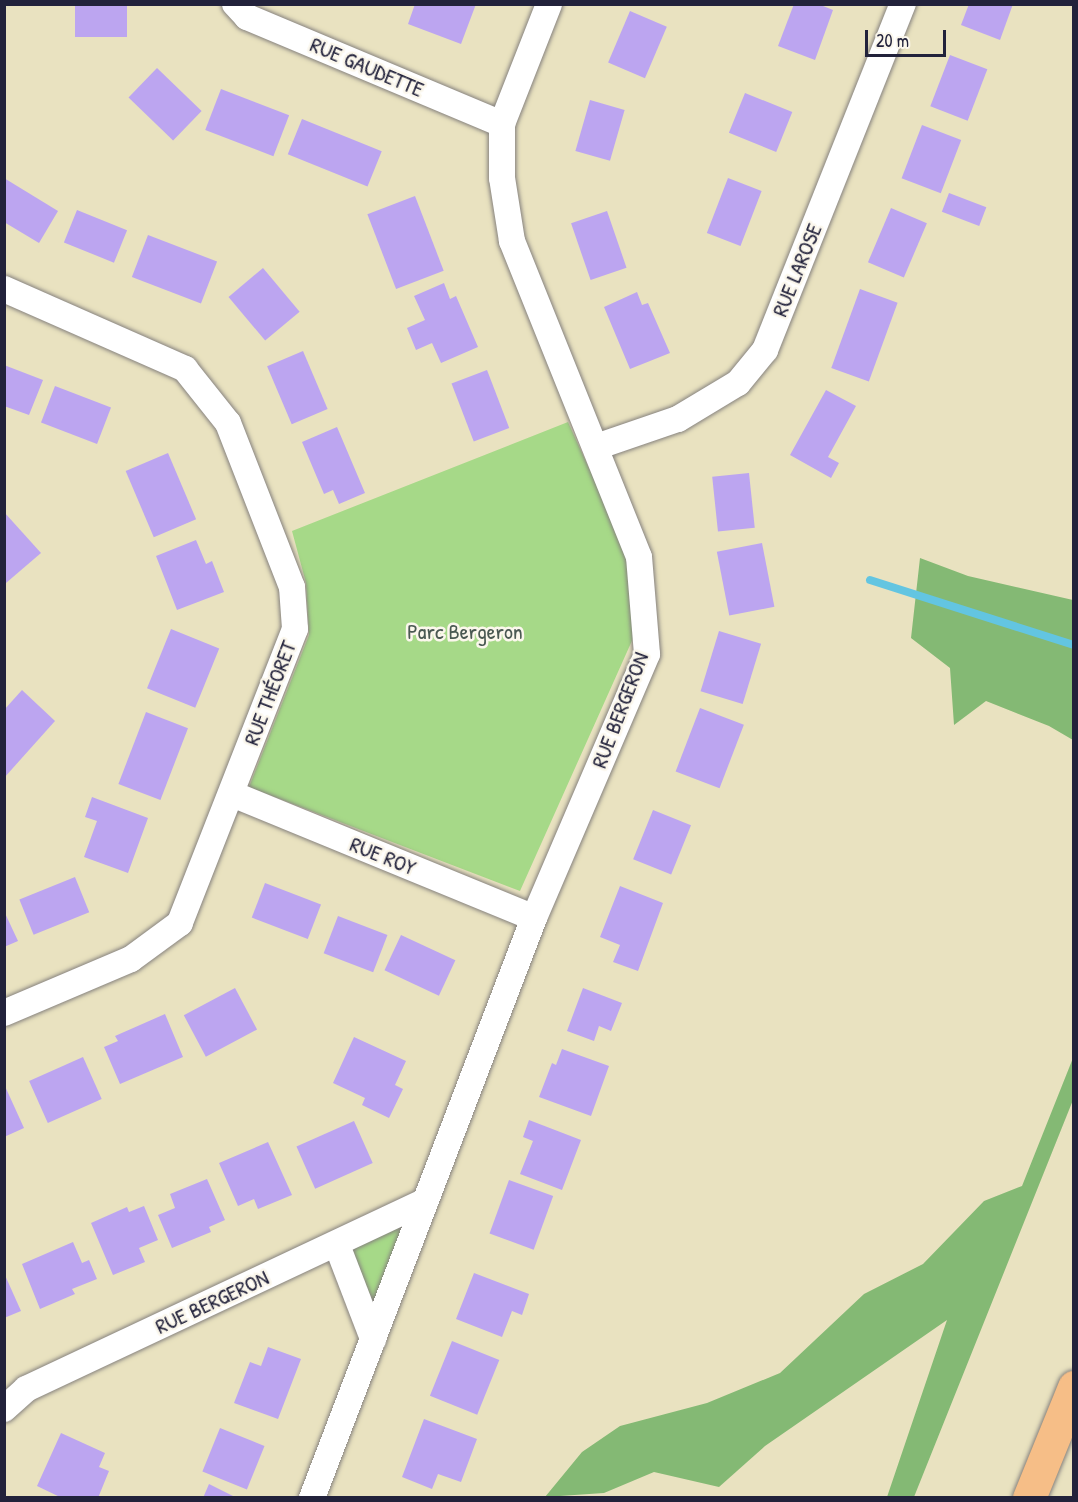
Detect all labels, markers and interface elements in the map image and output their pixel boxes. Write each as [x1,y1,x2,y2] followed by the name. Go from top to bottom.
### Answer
[868,18,949,56] scale bar
[876,28,909,53] text: 20 m
[306,31,428,103] street label: RUE GAUDETTE
[766,220,828,320] street label: RUE LAROSE
[407,619,523,645] park label: Parc Bergeron
[238,637,302,749] street label: RUE THÉORET
[586,648,654,772] street label: RUE BERGERON
[346,831,420,881] street label: RUE ROY
[151,1264,273,1340] street label: RUE BERGERON

